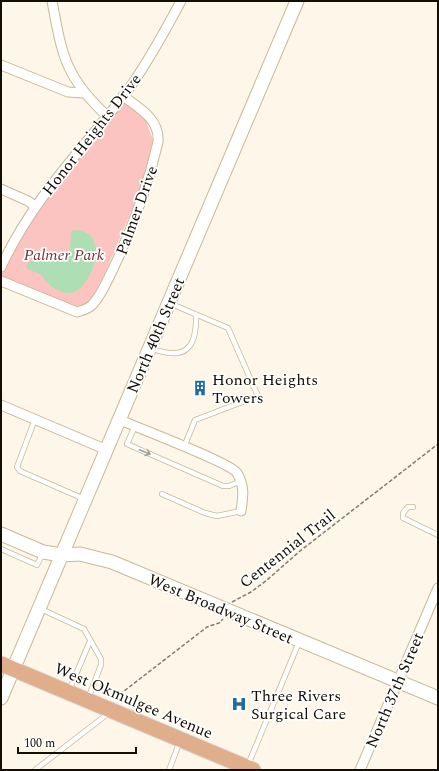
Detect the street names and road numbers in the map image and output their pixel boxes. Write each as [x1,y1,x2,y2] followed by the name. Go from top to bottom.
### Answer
[36,68,147,201] street label: Honor Heights Drive
[110,162,164,258] street label: Palmer Drive
[121,273,191,397] street label: North 40th Street
[234,503,341,594] street label: Centennial Trail
[144,568,297,650] street label: West Broadway Street
[360,628,430,752] street label: North 37th Street
[51,657,216,745] street label: West Okmulgee Avenue

